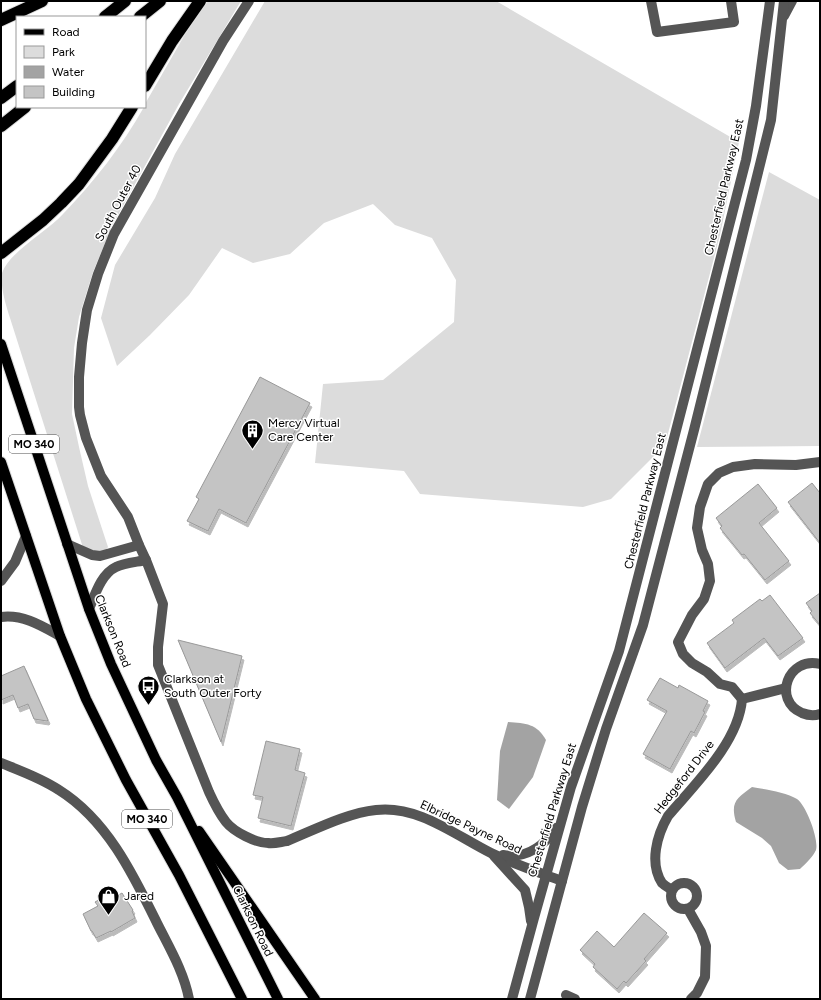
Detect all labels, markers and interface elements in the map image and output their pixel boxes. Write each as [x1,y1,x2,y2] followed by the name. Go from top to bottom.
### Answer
[16,16,146,108] legend
[52,25,80,39] text: Road
[52,45,75,59] text: Park
[52,65,84,79] text: Water
[52,85,95,99] text: Building
[701,117,747,257] street label: Chesterfield Parkway East
[92,162,144,244] street label: South Outer 40
[268,416,340,444] place label: Mercy Virtual Care Center
[240,417,266,450] building icon: Mercy Virtual Care Center
[621,431,669,571] street label: Chesterfield Parkway East
[9,435,59,453] road number: MO 340
[92,593,134,669] street label: Clarkson Road
[164,672,262,700] place label: Clarkson at South Outer Forty
[135,673,161,706] bus stop icon: Clarkson at South Outer Forty
[651,737,717,817] street label: Hedgeford Drive
[525,741,579,879] street label: Chesterfield Parkway East
[418,797,524,857] street label: Elbridge Payne Road
[122,810,172,828] road number: MO 340
[96,883,122,916] shop icon: Jared
[230,883,276,959] street label: Clarkson Road
[124,889,154,903] place label: Jared

